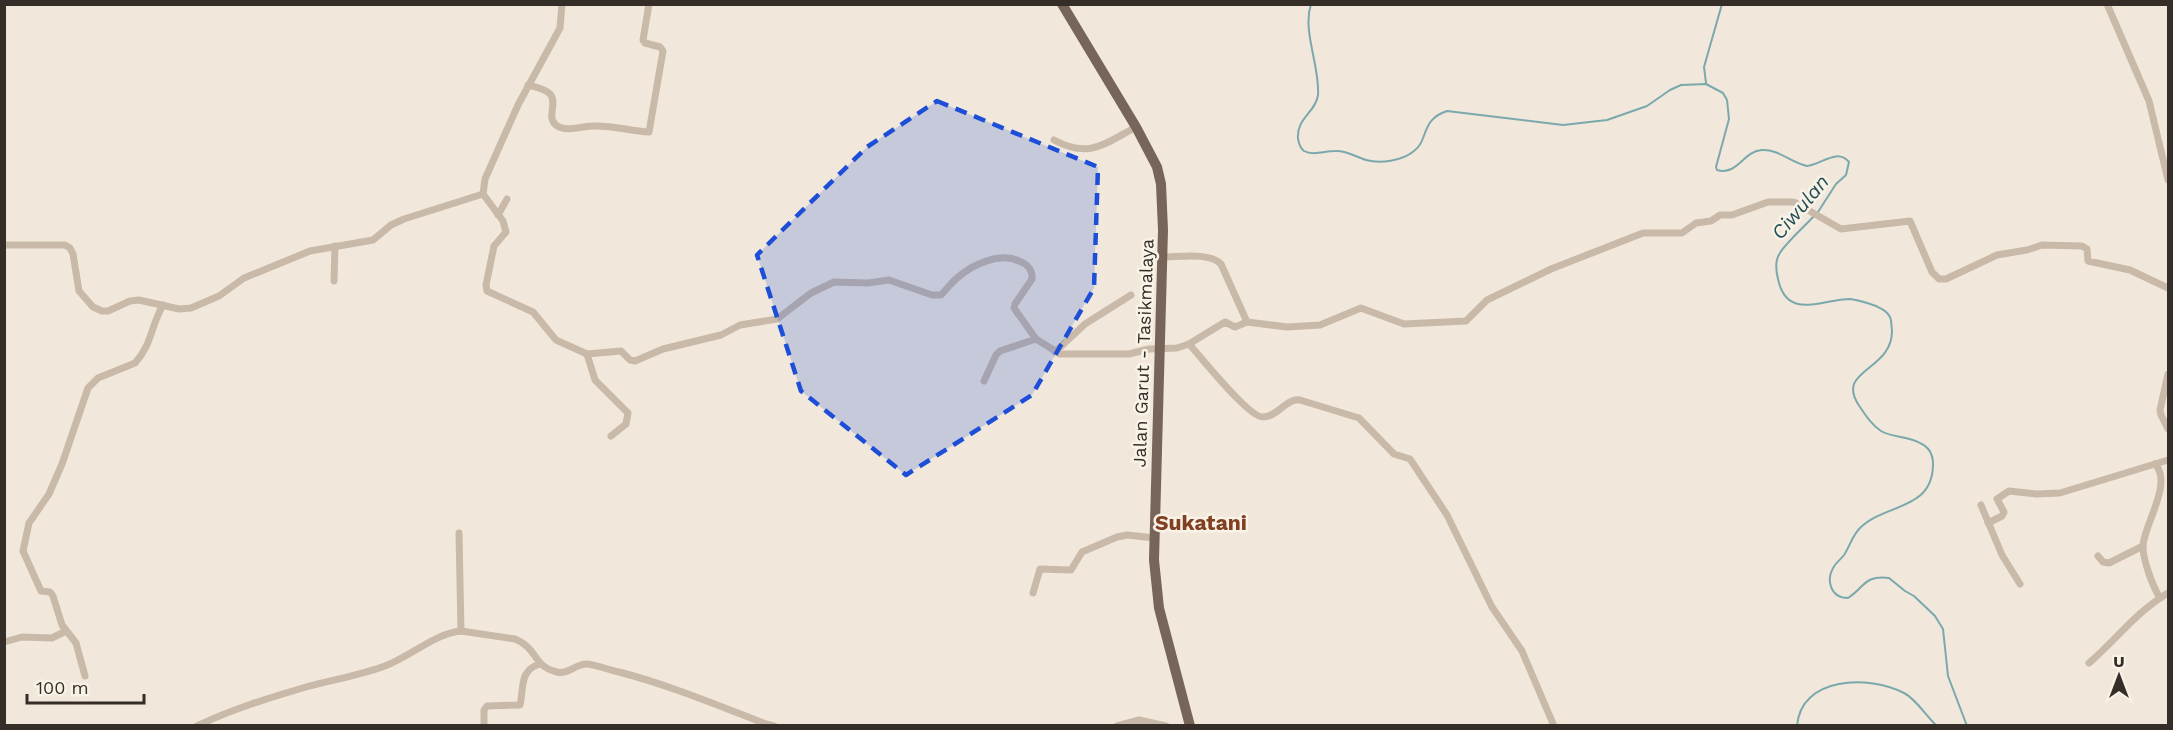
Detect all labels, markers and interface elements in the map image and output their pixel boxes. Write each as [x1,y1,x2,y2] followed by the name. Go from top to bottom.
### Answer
[1766,170,1834,244] water label: Ciwulan
[1129,238,1157,468] street label: Jalan Garut - Tasikmalaya
[1155,510,1247,535] district label: Sukatani
[2089,646,2149,706] north arrow
[2113,652,2125,671] text: U
[27,667,144,705] scale bar
[36,677,89,698] text: 100 m

